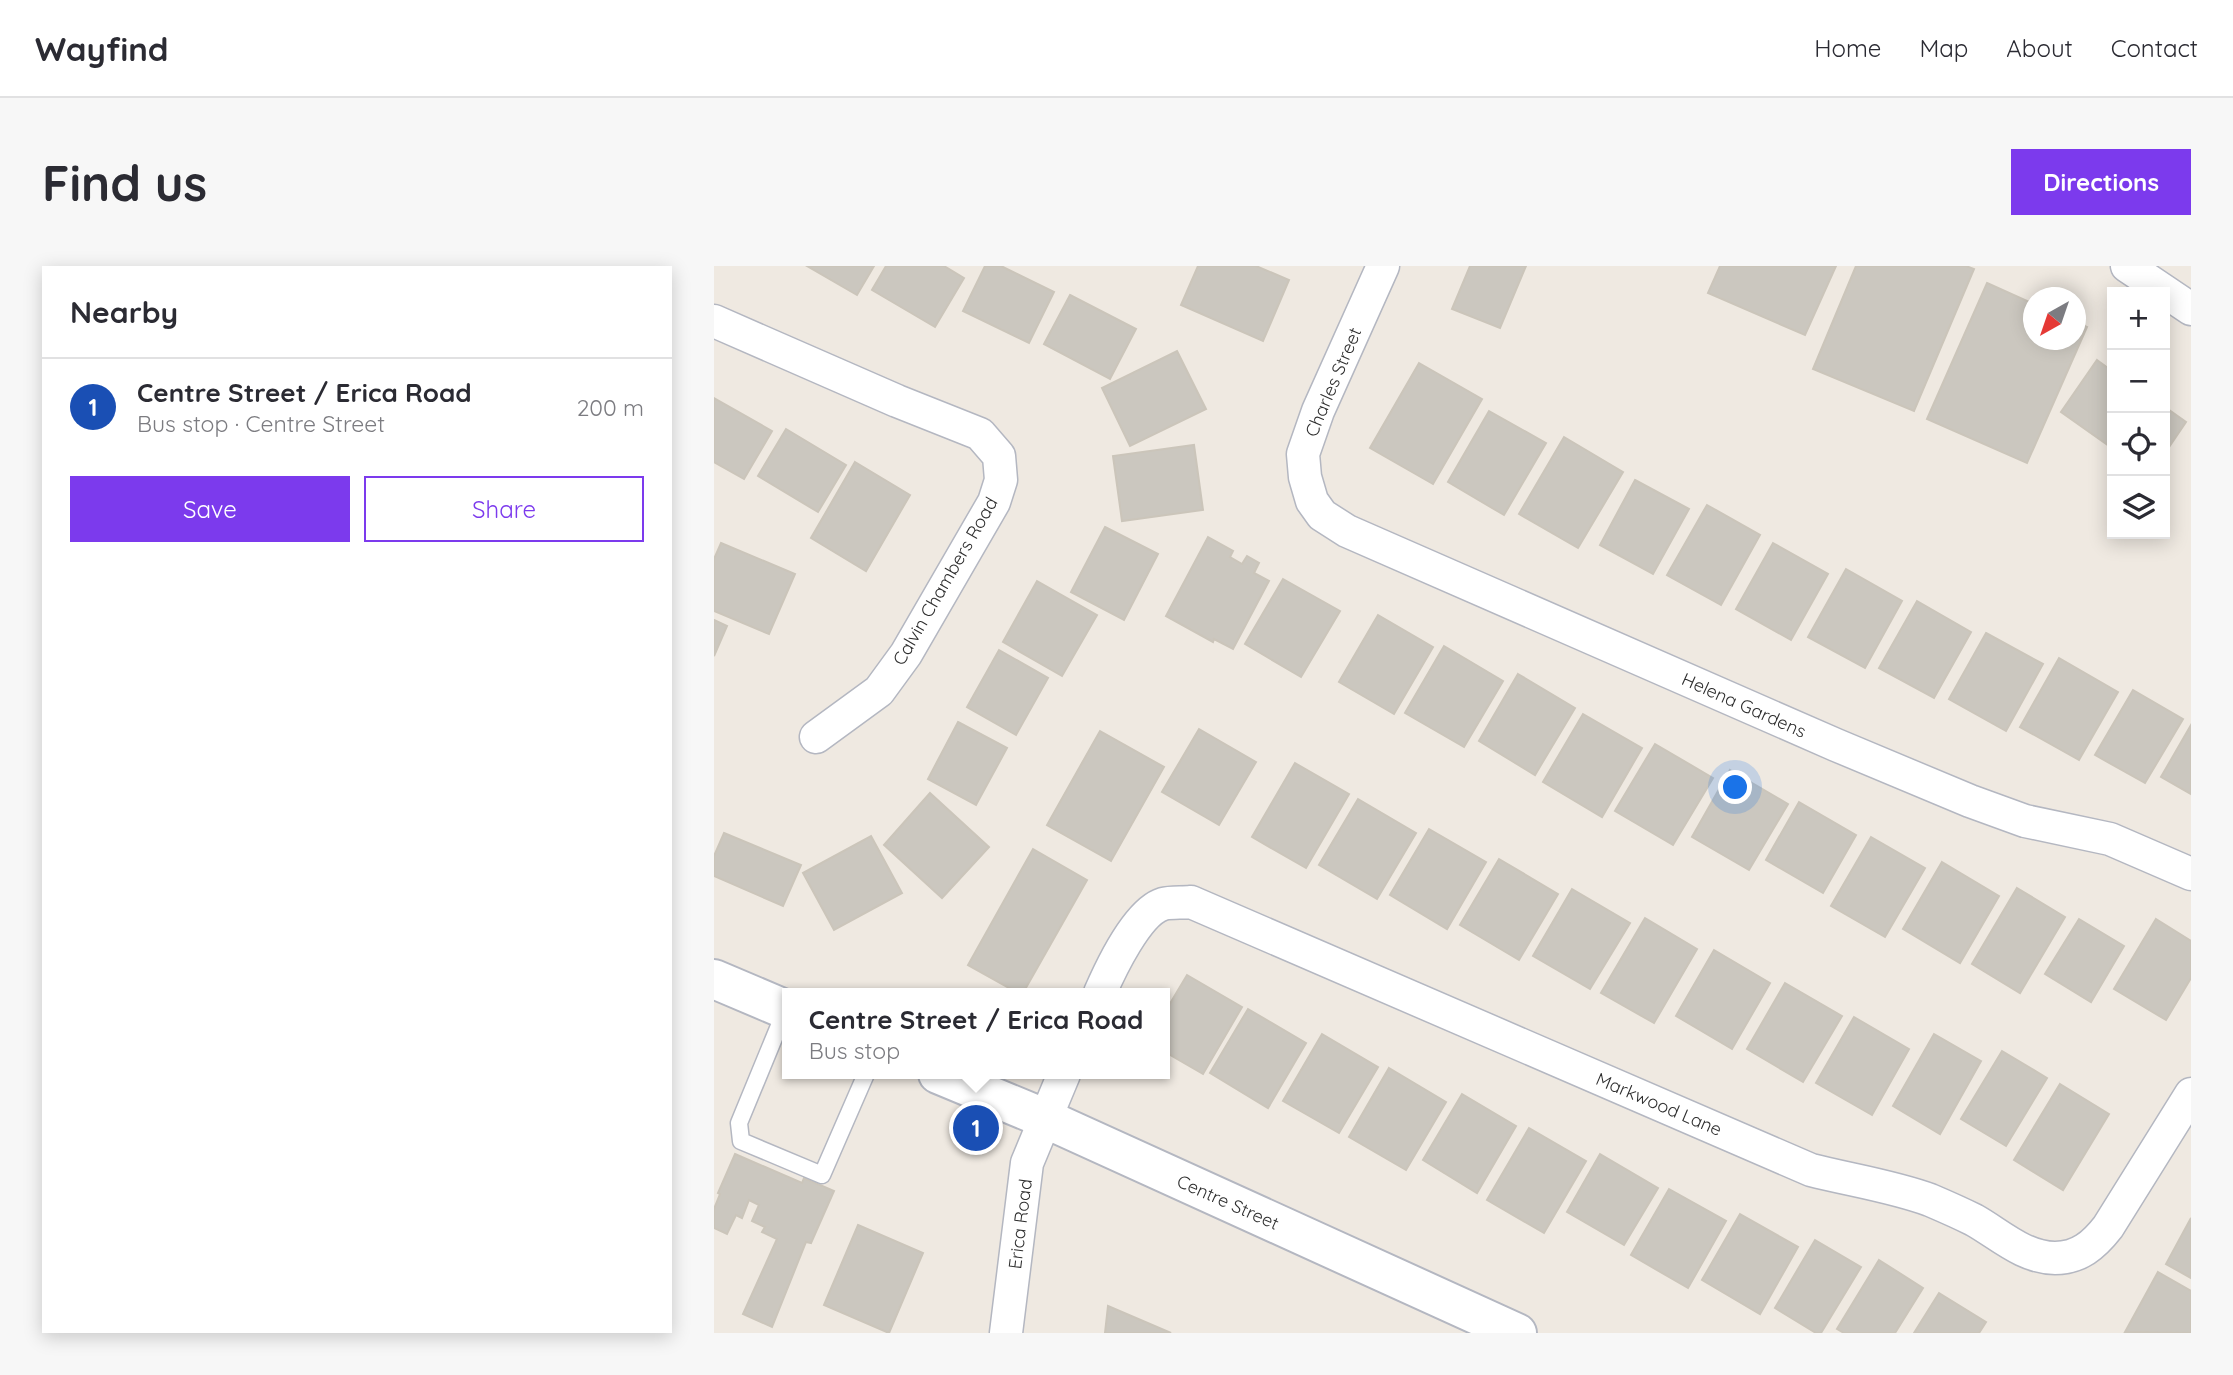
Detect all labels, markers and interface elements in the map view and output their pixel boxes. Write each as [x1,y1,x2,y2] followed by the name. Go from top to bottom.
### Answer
[35,28,169,69] text: Wayfind
[1814,33,1881,63] text: Home
[1919,33,1968,63] text: Map
[2006,33,2073,63] text: About
[2111,33,2198,63] text: Contact
[2011,149,2191,215] button: Directions
[42,152,207,213] text: Find us
[2023,287,2086,350] north arrow
[2107,287,2170,539] map controls
[2107,287,2170,350] button: +
[70,293,178,331] text: Nearby
[1300,324,1366,440] street label: Charles Street
[2107,350,2170,413] button: −
[137,376,472,409] text: Centre Street / Erica Road
[89,393,97,422] text: 1
[577,393,644,422] text: 200 m
[137,409,385,438] text: Bus stop · Centre Street
[2107,413,2170,476] button: locate
[70,476,350,542] button: Save
[364,476,644,542] button: Share
[2107,476,2170,539] button: layers
[887,493,1003,669] street label: Calvin Chambers Road
[1678,667,1810,743] street label: Helena Gardens
[1718,770,1752,804] your location
[782,988,1170,1079] popup
[809,1003,1143,1036] text: Centre Street / Erica Road
[809,1036,900,1065] text: Bus stop
[1593,1067,1725,1141] street label: Markwood Lane
[953,1102,999,1154] pin: 1
[1173,1169,1283,1235] street label: Centre Street
[1003,1178,1037,1270] street label: Erica Road

